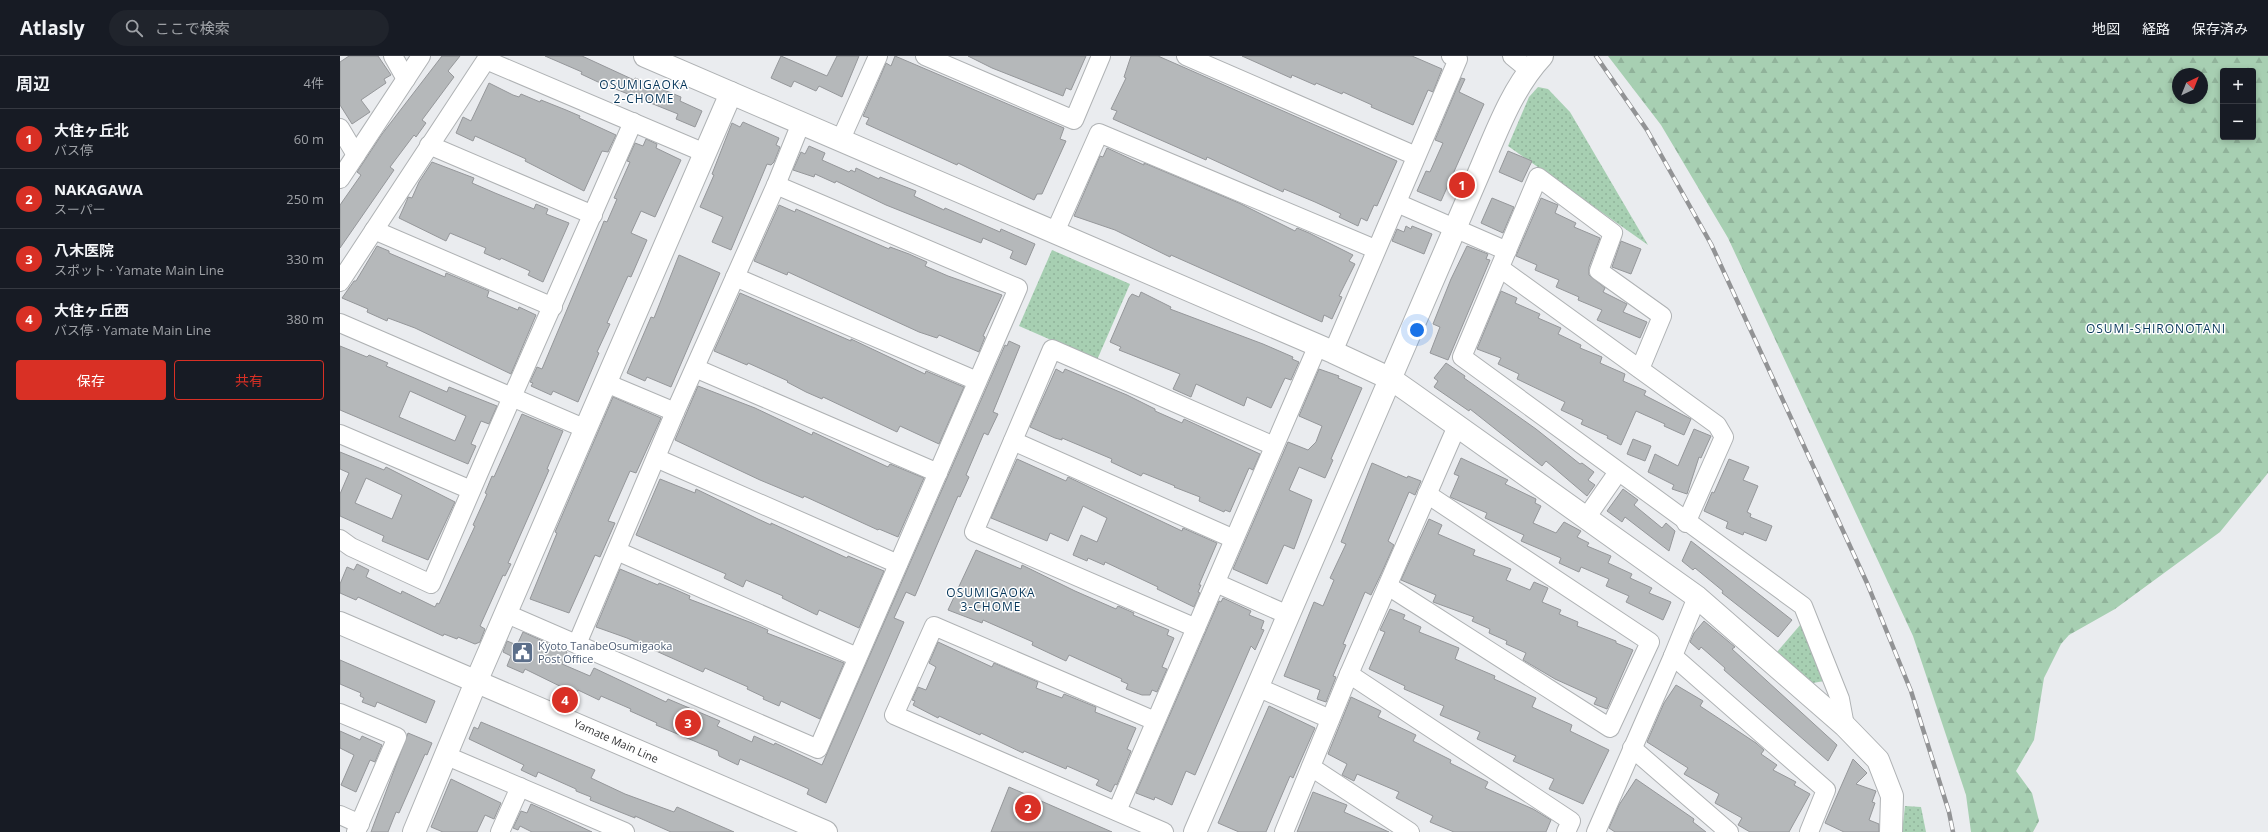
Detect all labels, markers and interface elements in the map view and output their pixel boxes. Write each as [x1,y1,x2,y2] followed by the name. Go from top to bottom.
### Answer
[109,10,389,46] search box
[20,15,85,41] text: Atlasly
[123,17,145,39] icon: search
[155,18,230,38] text: ここで検索
[2092,19,2120,38] text: 地図
[2142,19,2170,38] text: 経路
[2192,19,2248,38] text: 保存済み
[2172,68,2208,104] north arrow
[2220,68,2256,140] map controls
[2220,68,2256,104] button: +
[16,72,50,95] text: 周辺
[304,74,324,92] text: 4件
[599,76,689,107] district label: OSUMIGAOKA 2-CHOME
[2220,104,2256,140] button: −
[54,120,129,140] text: 大住ヶ丘北
[25,130,33,148] text: 1
[294,130,324,148] text: 60 m
[54,141,93,159] text: バス停
[1449,170,1475,200] pin: 1
[54,179,143,199] text: NAKAGAWA
[25,190,33,208] text: 2
[286,190,324,208] text: 250 m
[54,200,106,218] text: スーパー
[54,240,114,260] text: 八木医院
[25,250,33,268] text: 3
[286,250,324,268] text: 330 m
[54,261,224,279] text: スポット · Yamate Main Line
[54,300,129,320] text: 大住ヶ丘西
[25,310,33,328] text: 4
[286,310,324,328] text: 380 m
[1407,320,1427,340] your location
[2086,320,2226,337] district label: OSUMI-SHIRONOTANI
[54,321,211,339] text: バス停 · Yamate Main Line
[16,360,166,400] button: 保存
[174,360,324,400] button: 共有
[946,584,1036,615] district label: OSUMIGAOKA 3-CHOME
[538,638,672,666] place label: Kyoto TanabeOsumigaoka Post Office
[509,639,535,665] public building icon: Kyoto TanabeOsumigaoka Post Office
[552,685,578,715] pin: 4
[675,708,701,738] pin: 3
[571,715,661,766] street label: Yamate Main Line
[1015,793,1041,823] pin: 2

